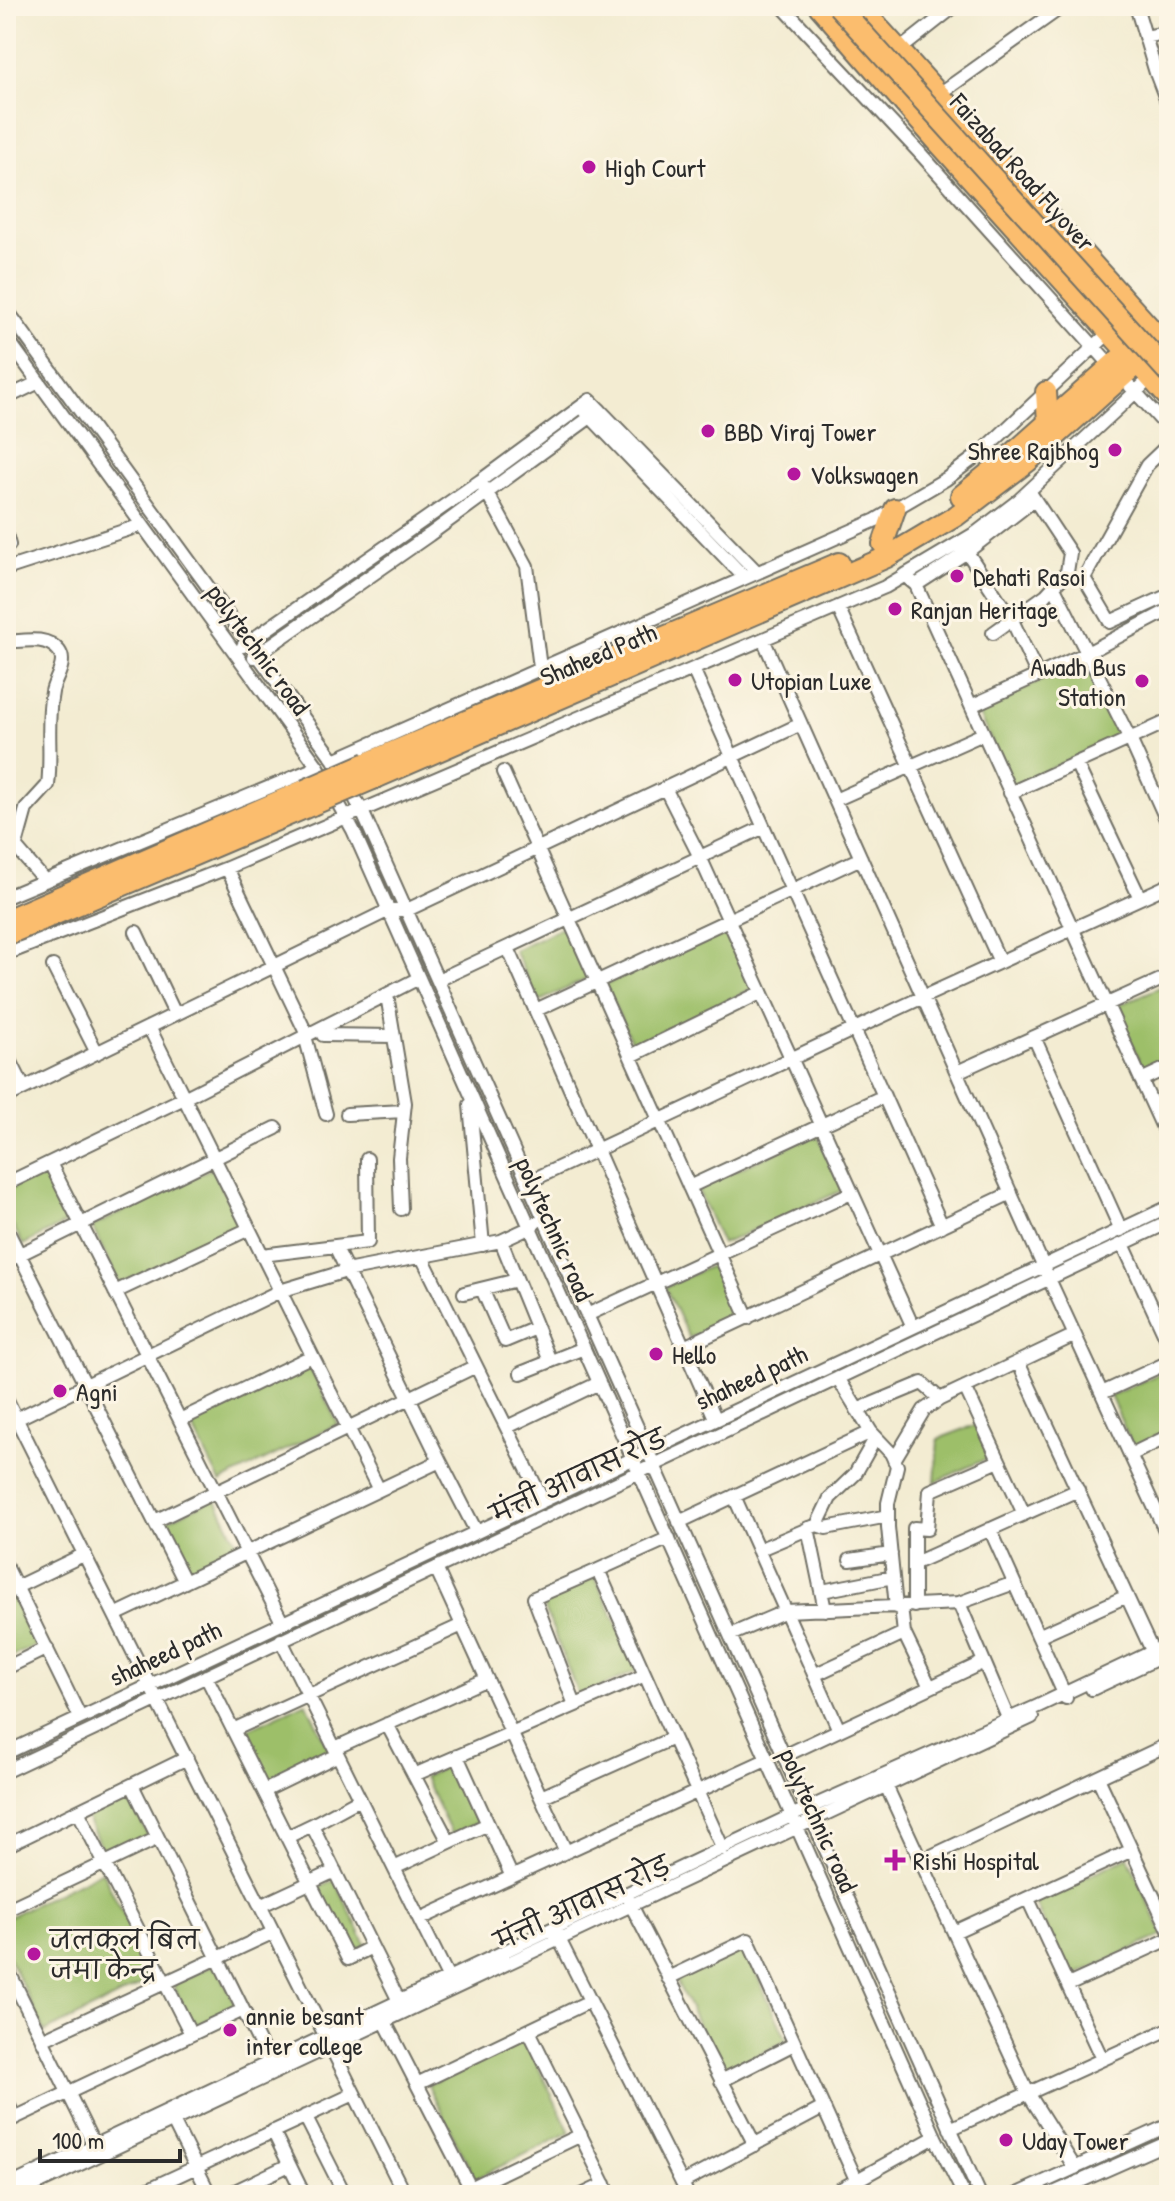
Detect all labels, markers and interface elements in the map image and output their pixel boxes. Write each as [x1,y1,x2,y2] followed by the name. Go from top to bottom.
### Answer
[942,85,1103,259] street label: Faizabad Road Flyover
[605,150,707,185] place label: High Court
[580,158,598,176] marker: High Court
[724,414,876,449] place label: BBD Viraj Tower
[699,422,717,440] marker: BBD Viraj Tower
[968,433,1099,468] place label: Shree Rajbhog
[1106,441,1124,459] marker: Shree Rajbhog
[810,457,919,492] place label: Volkswagen
[785,465,803,483] marker: Volkswagen
[973,559,1086,594] place label: Dehati Rasoi
[948,567,966,585] marker: Dehati Rasoi
[199,576,319,722] street label: polytechnic road
[911,592,1058,627] place label: Ranjan Heritage
[886,600,904,618] marker: Ranjan Heritage
[534,614,662,694] street label: Shaheed Path
[1030,649,1126,714] place label: Awadh Bus Station
[751,663,872,698] place label: Utopian Luxe
[726,671,744,689] marker: Utopian Luxe
[1133,672,1151,690] marker: Awadh Bus Station
[508,1151,602,1307] street label: polytechnic road
[689,1336,813,1418] street label: shaheed path
[672,1337,716,1372] place label: Hello
[647,1345,665,1363] marker: Hello
[76,1374,118,1409] place label: Agni
[51,1382,69,1400] marker: Agni
[482,1417,673,1533] street label: मंत्ती आवास रोड
[103,1612,227,1694] street label: shaheed path
[772,1742,866,1898] street label: polytechnic road
[913,1843,1039,1878] place label: Rishi Hospital
[486,1844,677,1960] street label: मंत्ती आवास रोड़
[884,1849,906,1871] marker: Rishi Hospital
[48,1920,201,1987] place label: जलकल बिल जमा केन्द्र
[25,1945,43,1963] marker: जलकल बिल जमा केन्द्र
[246,1998,365,2063] place label: annie besant inter college
[221,2021,239,2039] marker: annie besant inter college
[40,2113,180,2163] scale bar
[1022,2123,1129,2158] place label: Uday Tower
[52,2124,104,2156] text: 100 m
[997,2131,1015,2149] marker: Uday Tower

